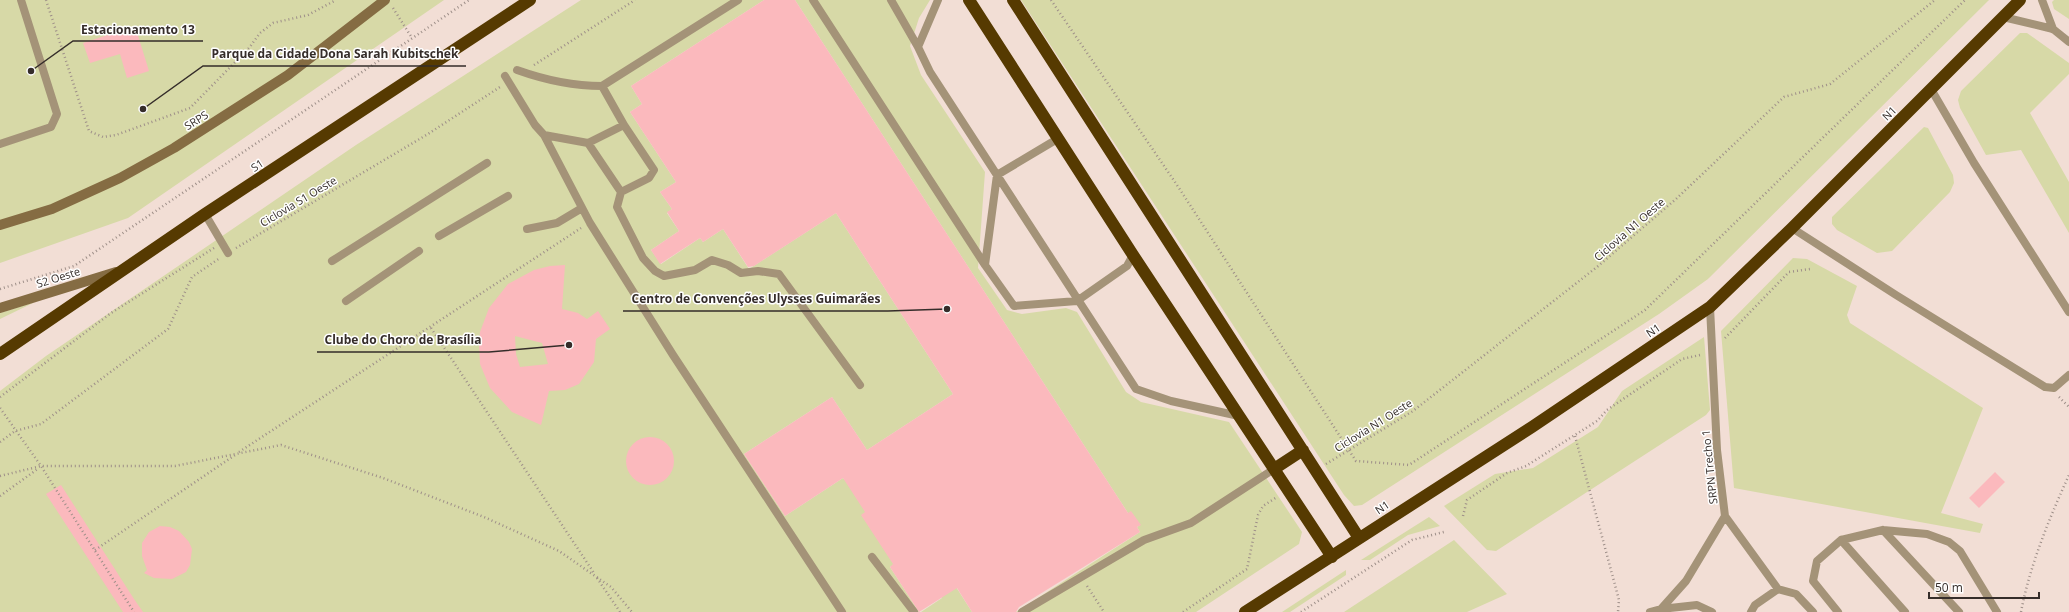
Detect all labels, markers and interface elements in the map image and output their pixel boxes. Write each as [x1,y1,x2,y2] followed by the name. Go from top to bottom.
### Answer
[73,17,203,41] callout: Estacionamento 13
[81,21,195,38] text: Estacionamento 13
[203,42,466,66] callout: Parque da Cidade Dona Sarah Kubitschek
[212,45,459,62] text: Parque da Cidade Dona Sarah Kubitschek
[1879,103,1899,123] street label: N1
[181,107,211,133] street label: SRPS
[248,155,266,175] street label: S1
[257,172,339,230] street label: Ciclovia S1 Oeste
[1590,194,1668,264] street label: Ciclovia N1 Oeste
[34,263,82,291] street label: S2 Oeste
[623,287,888,311] callout: Centro de Convenções Ulysses Guimarães
[632,290,880,307] text: Centro de Convenções Ulysses Guimarães
[1643,320,1663,340] street label: N1
[317,328,489,352] callout: Clube do Choro de Brasília
[325,331,481,348] text: Clube do Choro de Brasília
[1331,395,1415,455] street label: Ciclovia N1 Oeste
[1698,429,1720,505] street label: SRPN Trecho 1
[1372,497,1392,517] street label: N1
[1929,574,2039,600] scale bar
[1935,579,1963,596] text: 50 m

